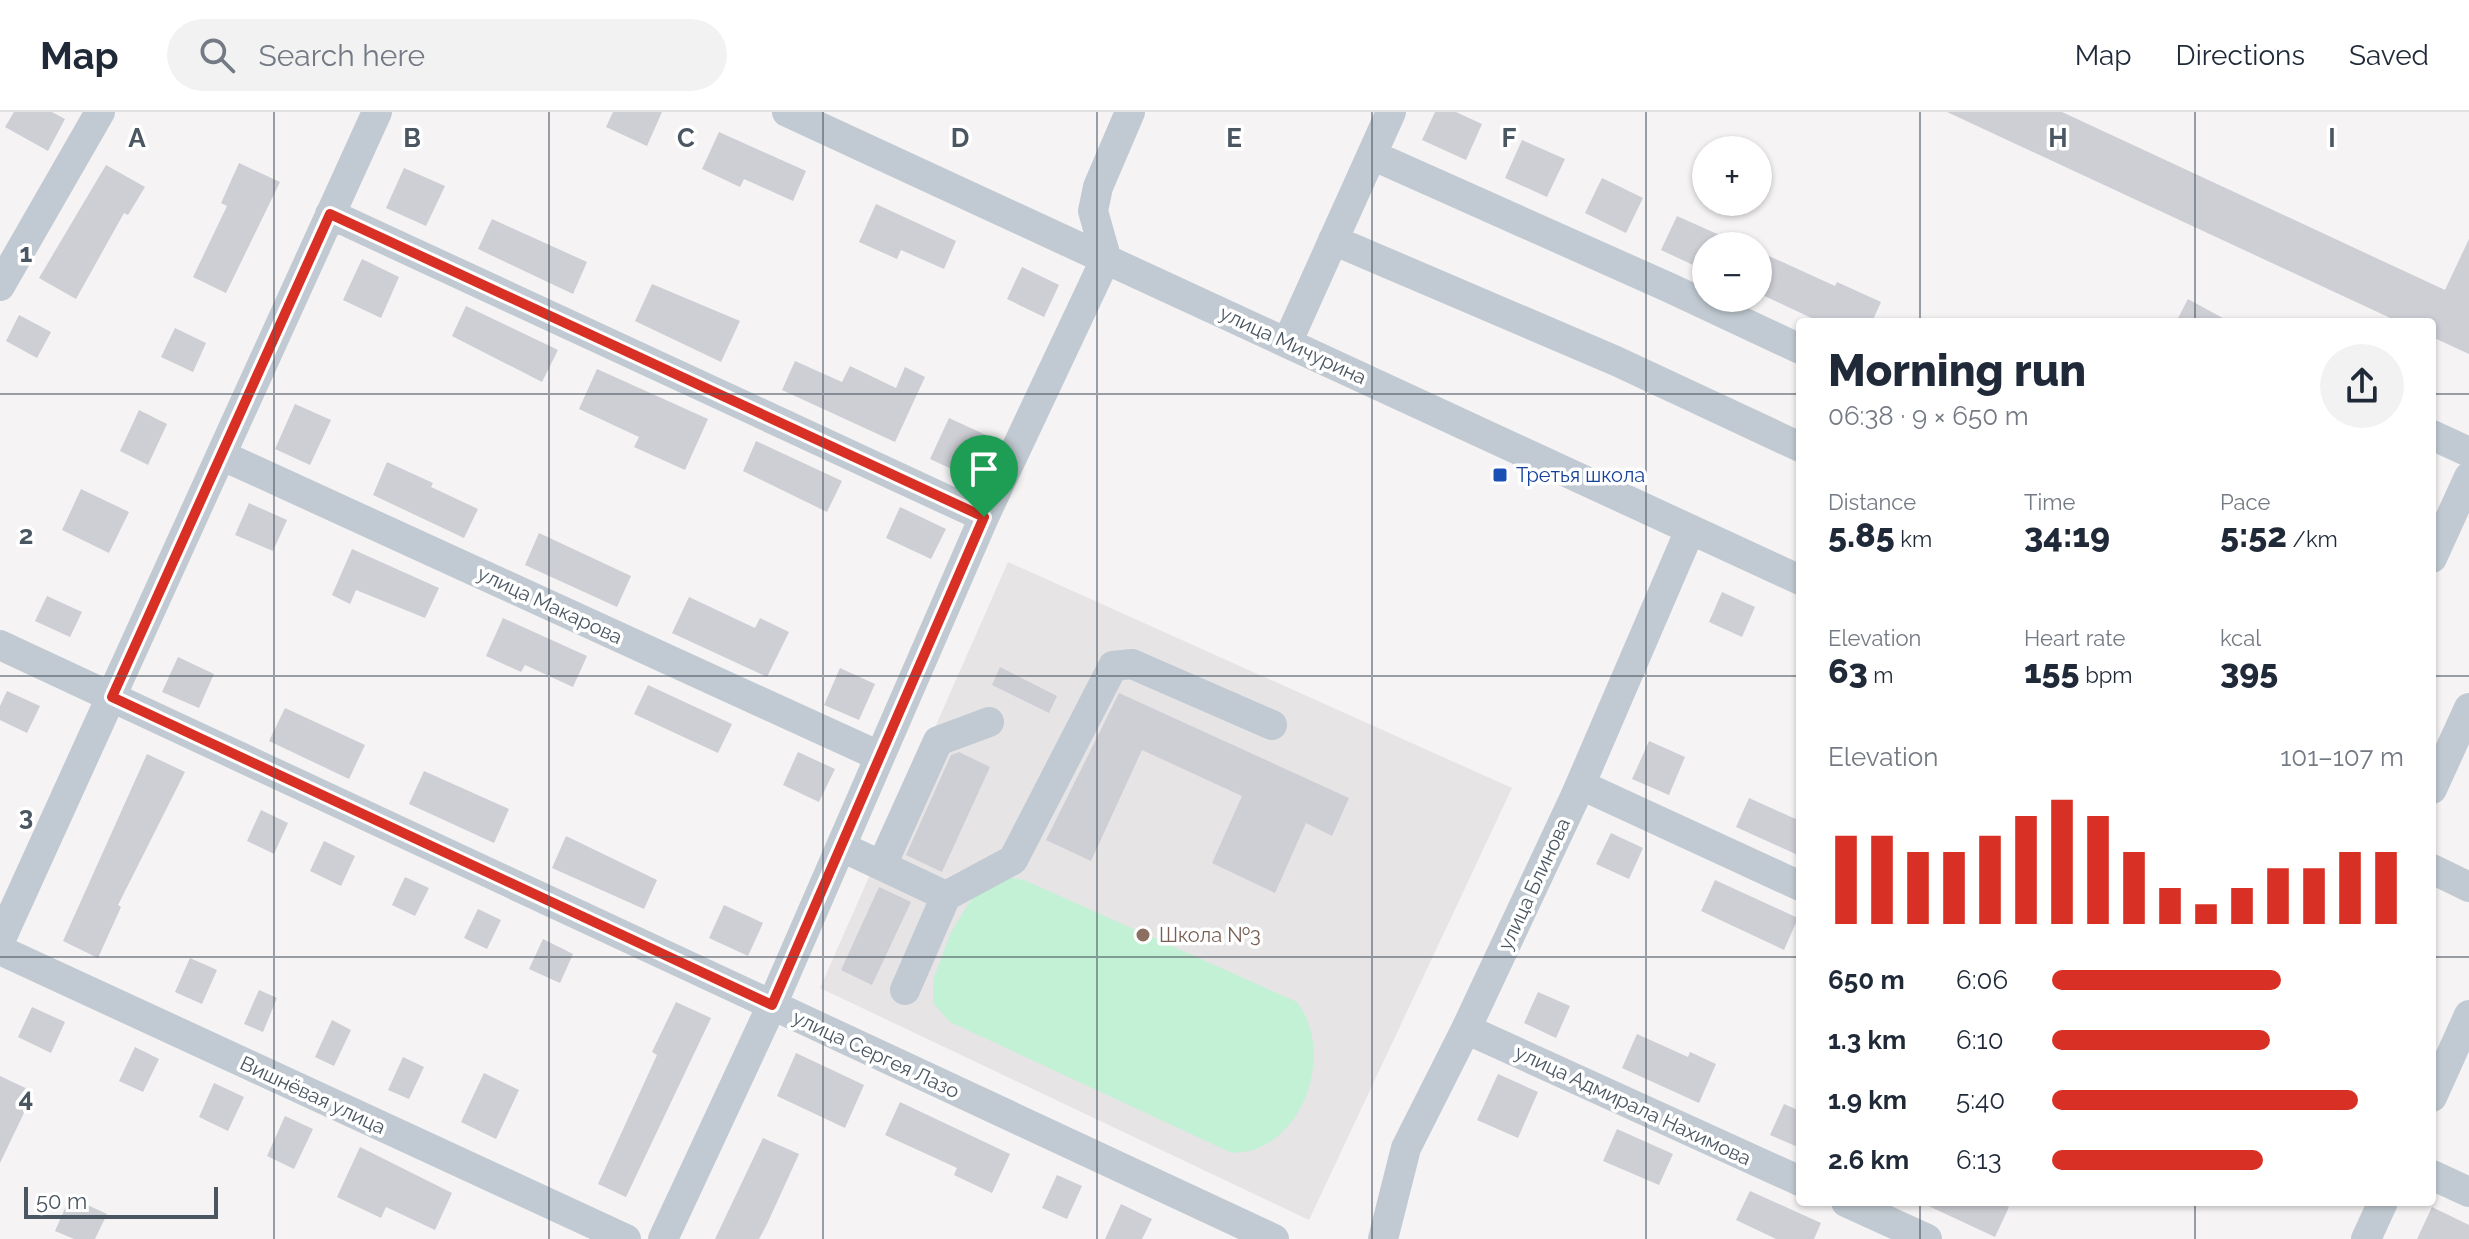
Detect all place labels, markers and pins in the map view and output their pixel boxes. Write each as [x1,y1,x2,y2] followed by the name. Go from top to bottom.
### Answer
[950,435,1018,517] pin
[1516,463,1645,487] place label: Третья школа
[1491,466,1509,484] marker: Третья школа
[1159,923,1261,947] place label: Школа №3
[1134,926,1152,944] marker: Школа №3

